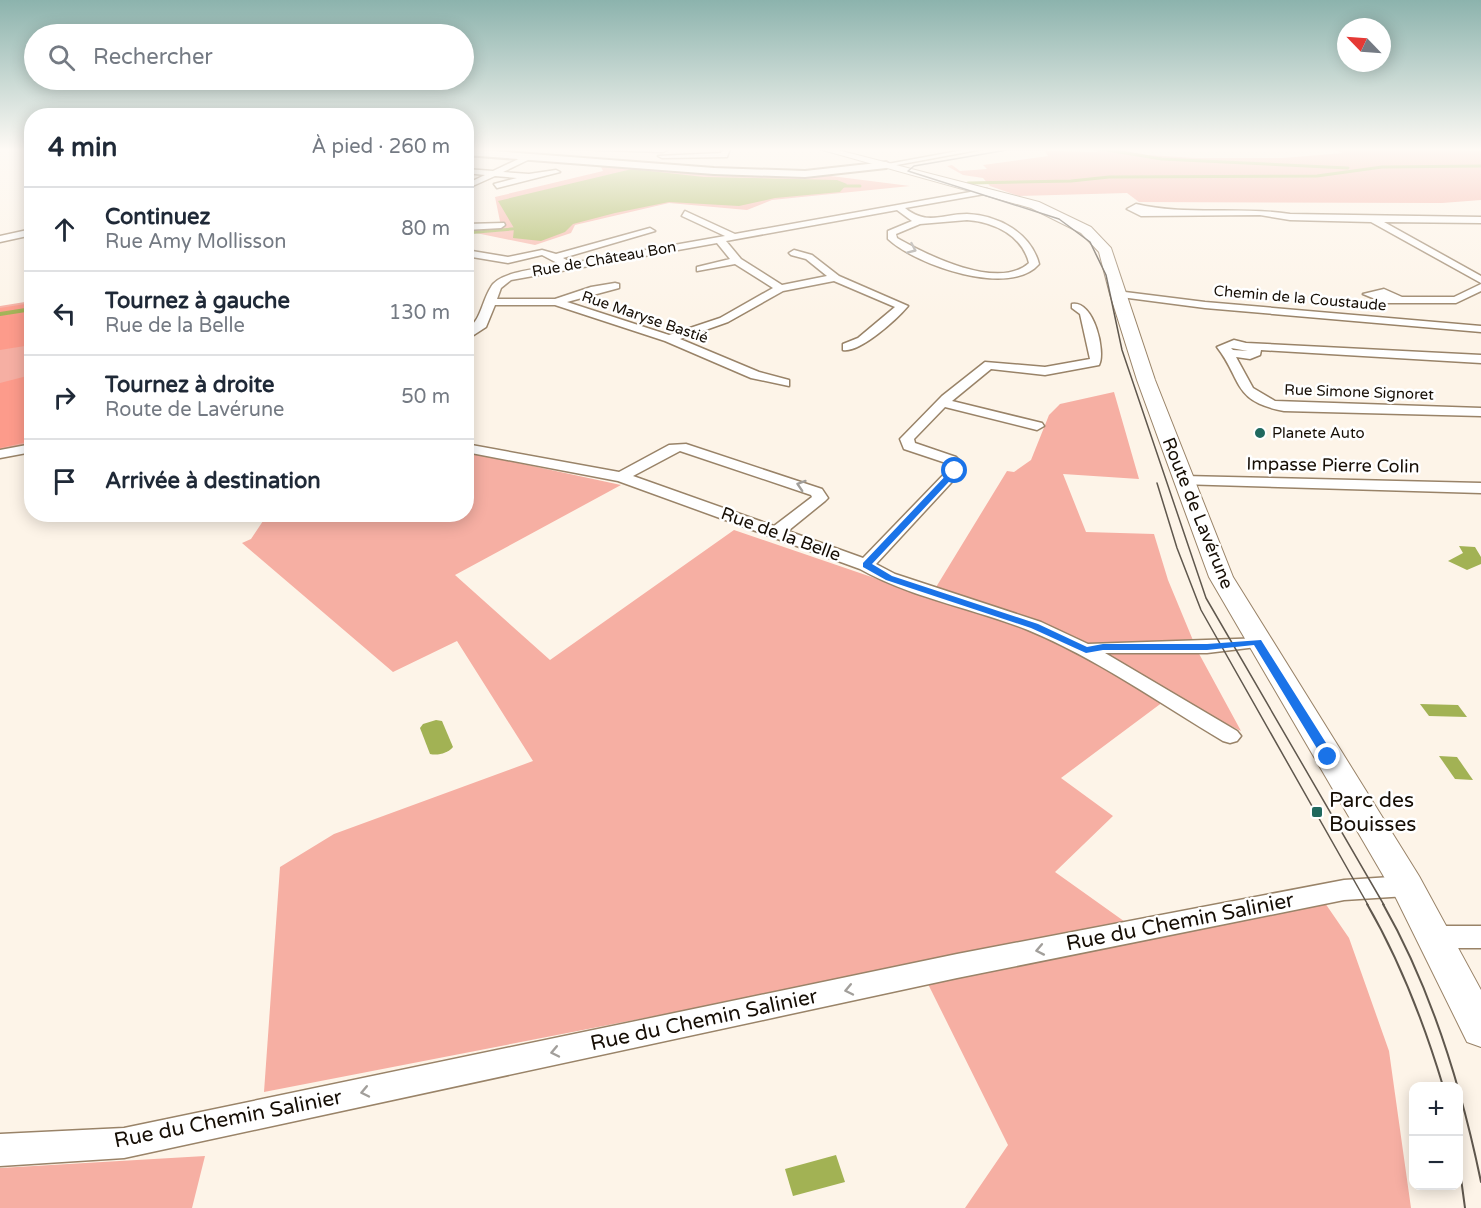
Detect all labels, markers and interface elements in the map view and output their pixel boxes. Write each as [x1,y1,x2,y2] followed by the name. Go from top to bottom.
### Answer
[1337,18,1391,72] north arrow
[24,24,474,90] search box
[45,41,78,74] icon: search
[93,44,213,70] text: Rechercher
[48,132,117,163] text: 4 min
[312,135,450,159] text: À pied · 260 m
[105,204,210,230] text: Continuez
[48,213,81,246] icon: ahead
[401,217,450,241] text: 80 m
[105,230,287,254] text: Rue Amy Mollisson
[531,237,677,281] street label: Rue de Château Bon
[906,242,917,254] one-way arrow
[1213,281,1387,315] street label: Chemin de la Coustaude
[579,287,711,347] street label: Rue Maryse Bastié
[105,288,290,314] text: Tournez à gauche
[48,297,81,330] icon: left
[389,301,450,325] text: 130 m
[105,314,245,338] text: Rue de la Belle
[105,372,274,398] text: Tournez à droite
[1284,380,1434,404] street label: Rue Simone Signoret
[48,381,81,414] icon: right
[401,385,450,409] text: 50 m
[105,398,284,422] text: Route de Lavérune
[1272,424,1365,442] place label: Planete Auto
[1253,426,1267,440] marker: Planete Auto
[1158,434,1238,592] street label: Route de Lavérune
[1246,452,1420,478] street label: Impasse Pierre Colin
[941,457,967,483] route start
[48,465,81,498] icon: arrive
[105,468,321,494] text: Arrivée à destination
[796,480,807,492] one-way arrow
[718,502,844,566] street label: Rue de la Belle
[1314,743,1340,769] route end
[1329,788,1416,837] place label: Parc des Bouisses
[1310,805,1324,819] marker: Parc des Bouisses
[1064,888,1296,956] street label: Rue du Chemin Salinier
[1035,943,1045,956] one-way arrow
[844,983,854,996] one-way arrow
[588,984,820,1056] street label: Rue du Chemin Salinier
[551,1045,561,1058] one-way arrow
[1409,1082,1463,1190] map controls
[1409,1082,1463,1136] button: +
[112,1085,344,1153] street label: Rue du Chemin Salinier
[360,1085,370,1098] one-way arrow
[1409,1136,1463,1190] button: −

